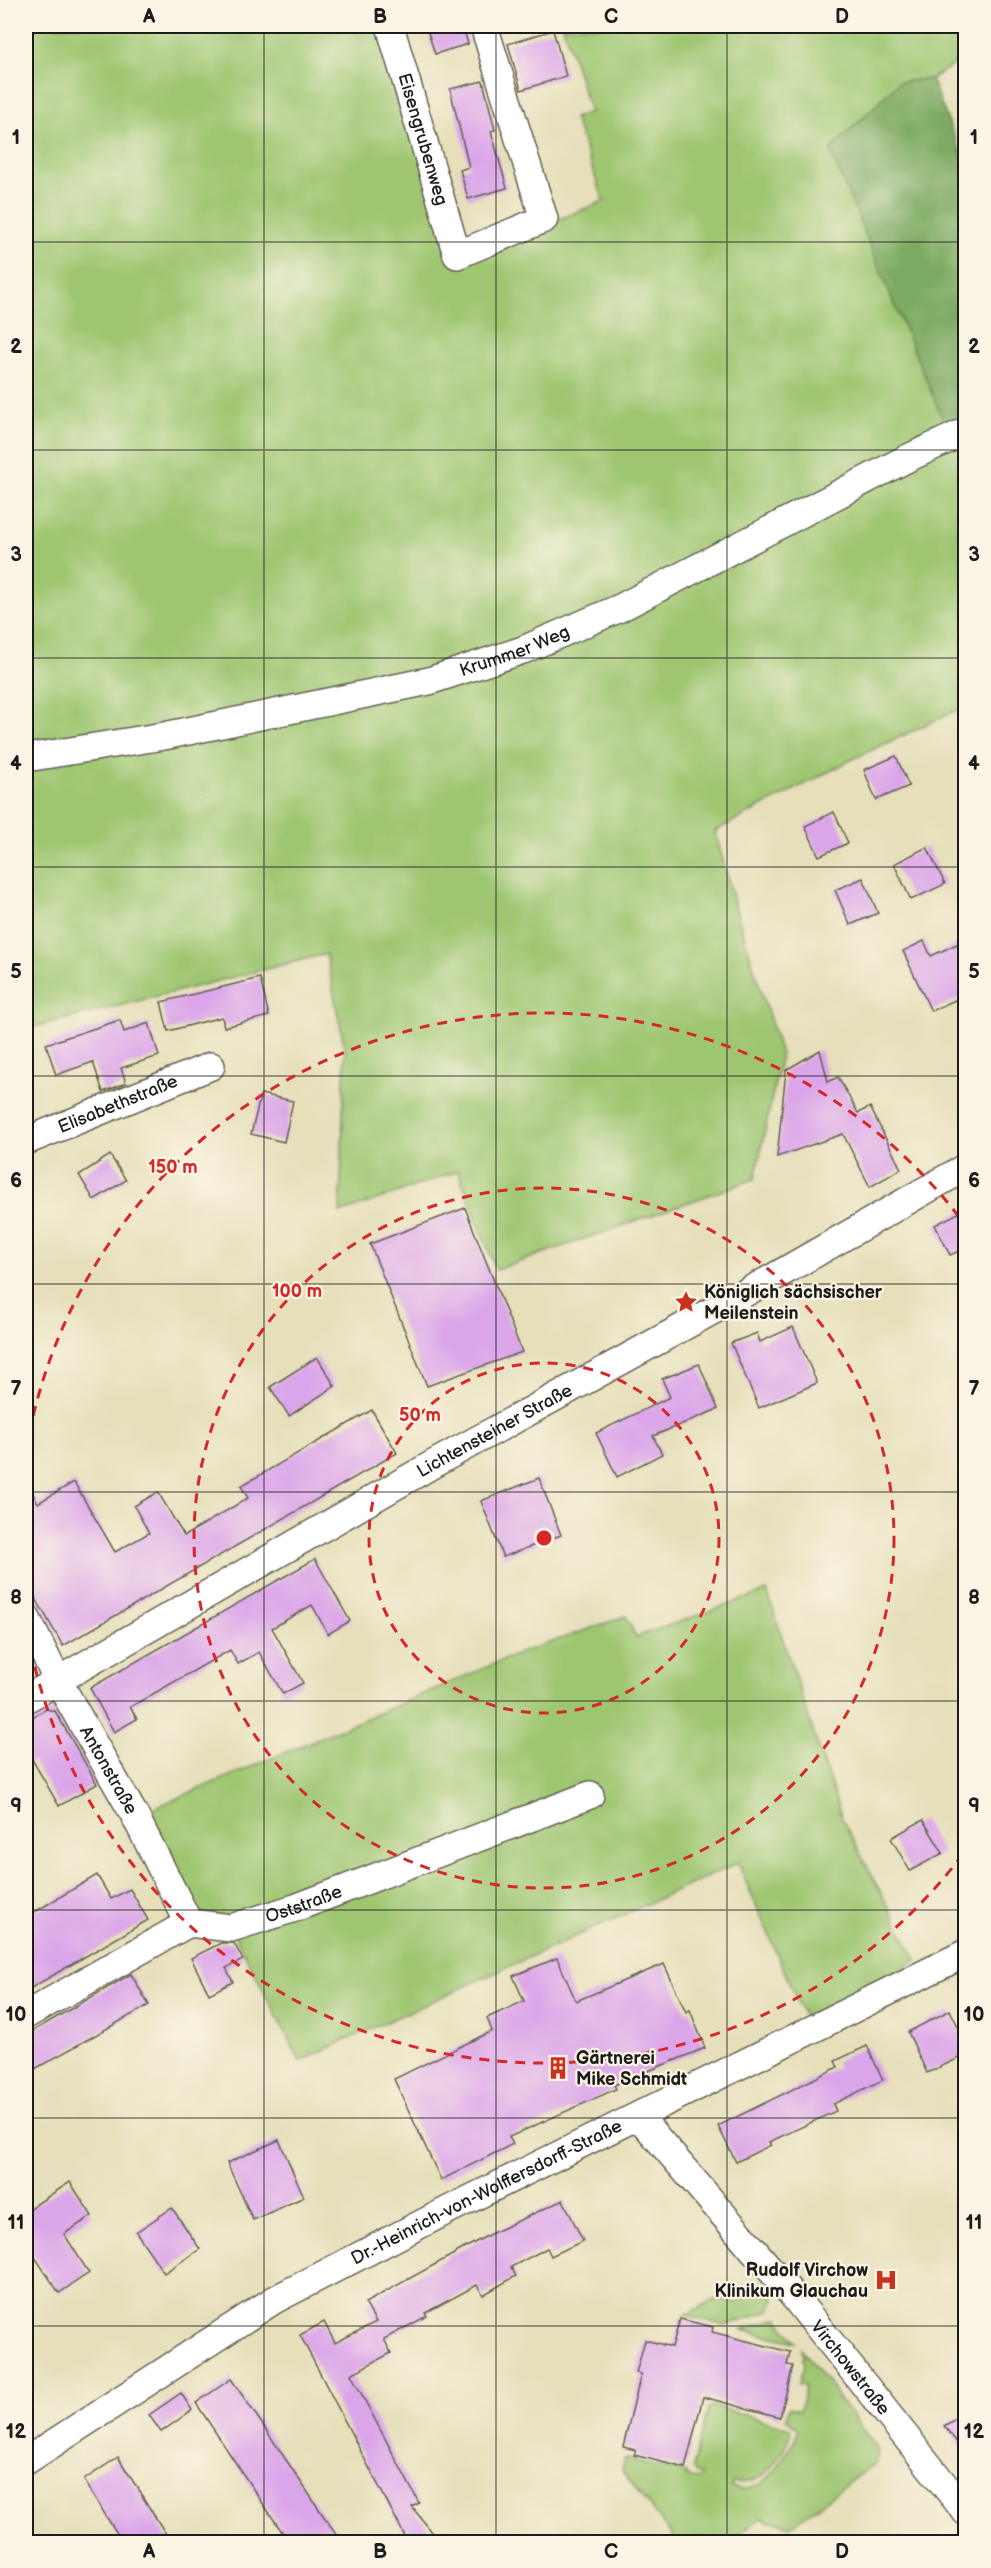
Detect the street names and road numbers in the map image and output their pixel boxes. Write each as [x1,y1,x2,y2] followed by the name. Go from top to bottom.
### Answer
[394,71,452,208] street label: Eisengrubenweg
[457,621,573,681] street label: Krummer Weg
[55,1070,181,1137] street label: Elisabethstraße
[413,1379,576,1482] street label: Lichtensteiner Straße
[75,1722,142,1818] street label: Antonstraße
[263,1880,345,1927] street label: Oststraße
[347,2115,626,2269] street label: Dr.-Heinrich-von-Wolffersdorff-Straße
[807,2316,895,2419] street label: Virchowstraße

